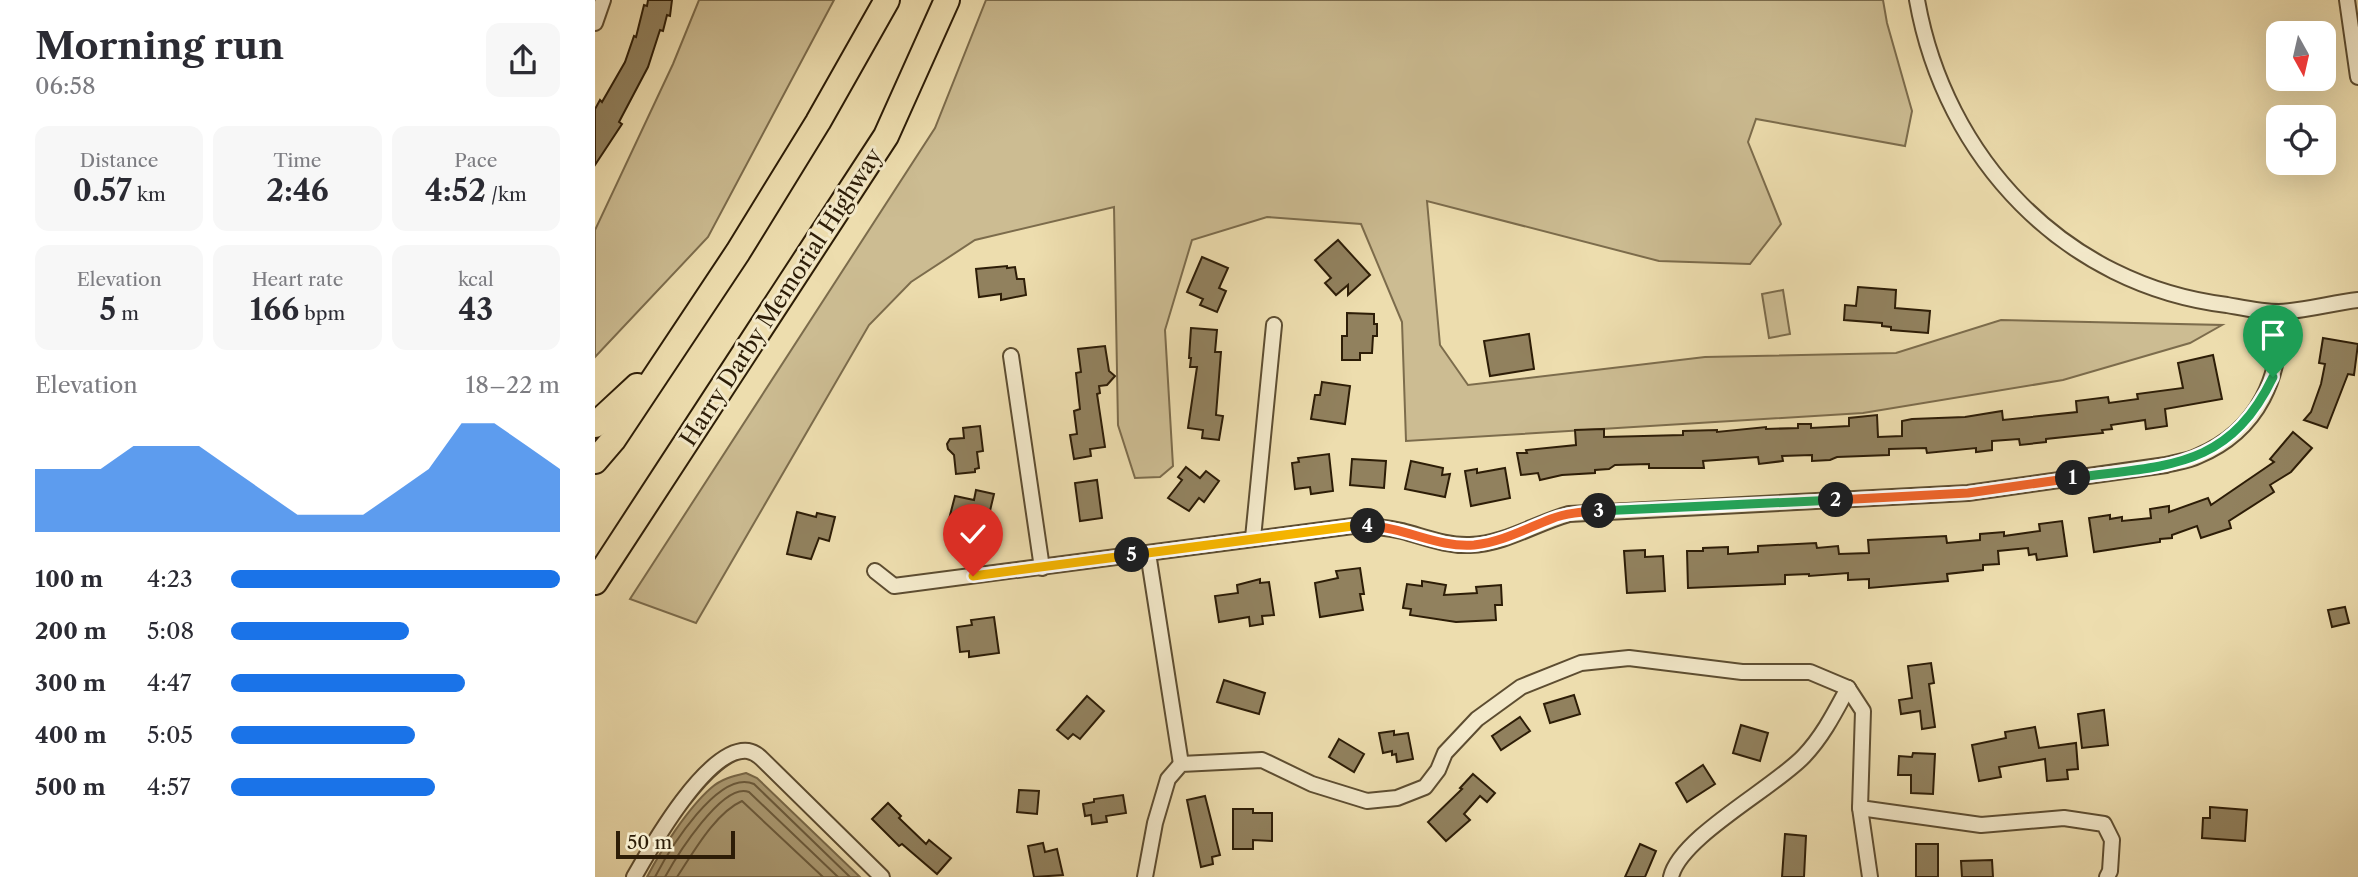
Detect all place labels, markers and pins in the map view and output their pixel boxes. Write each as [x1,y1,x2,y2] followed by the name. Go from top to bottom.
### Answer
[2243,305,2303,377] pin
[2055,461,2091,496] pin: 1
[1819,482,1853,518] pin: 2
[1581,494,1616,528] pin: 3
[943,504,1003,576] pin
[1351,508,1385,544] pin: 4
[1115,538,1149,572] pin: 5

